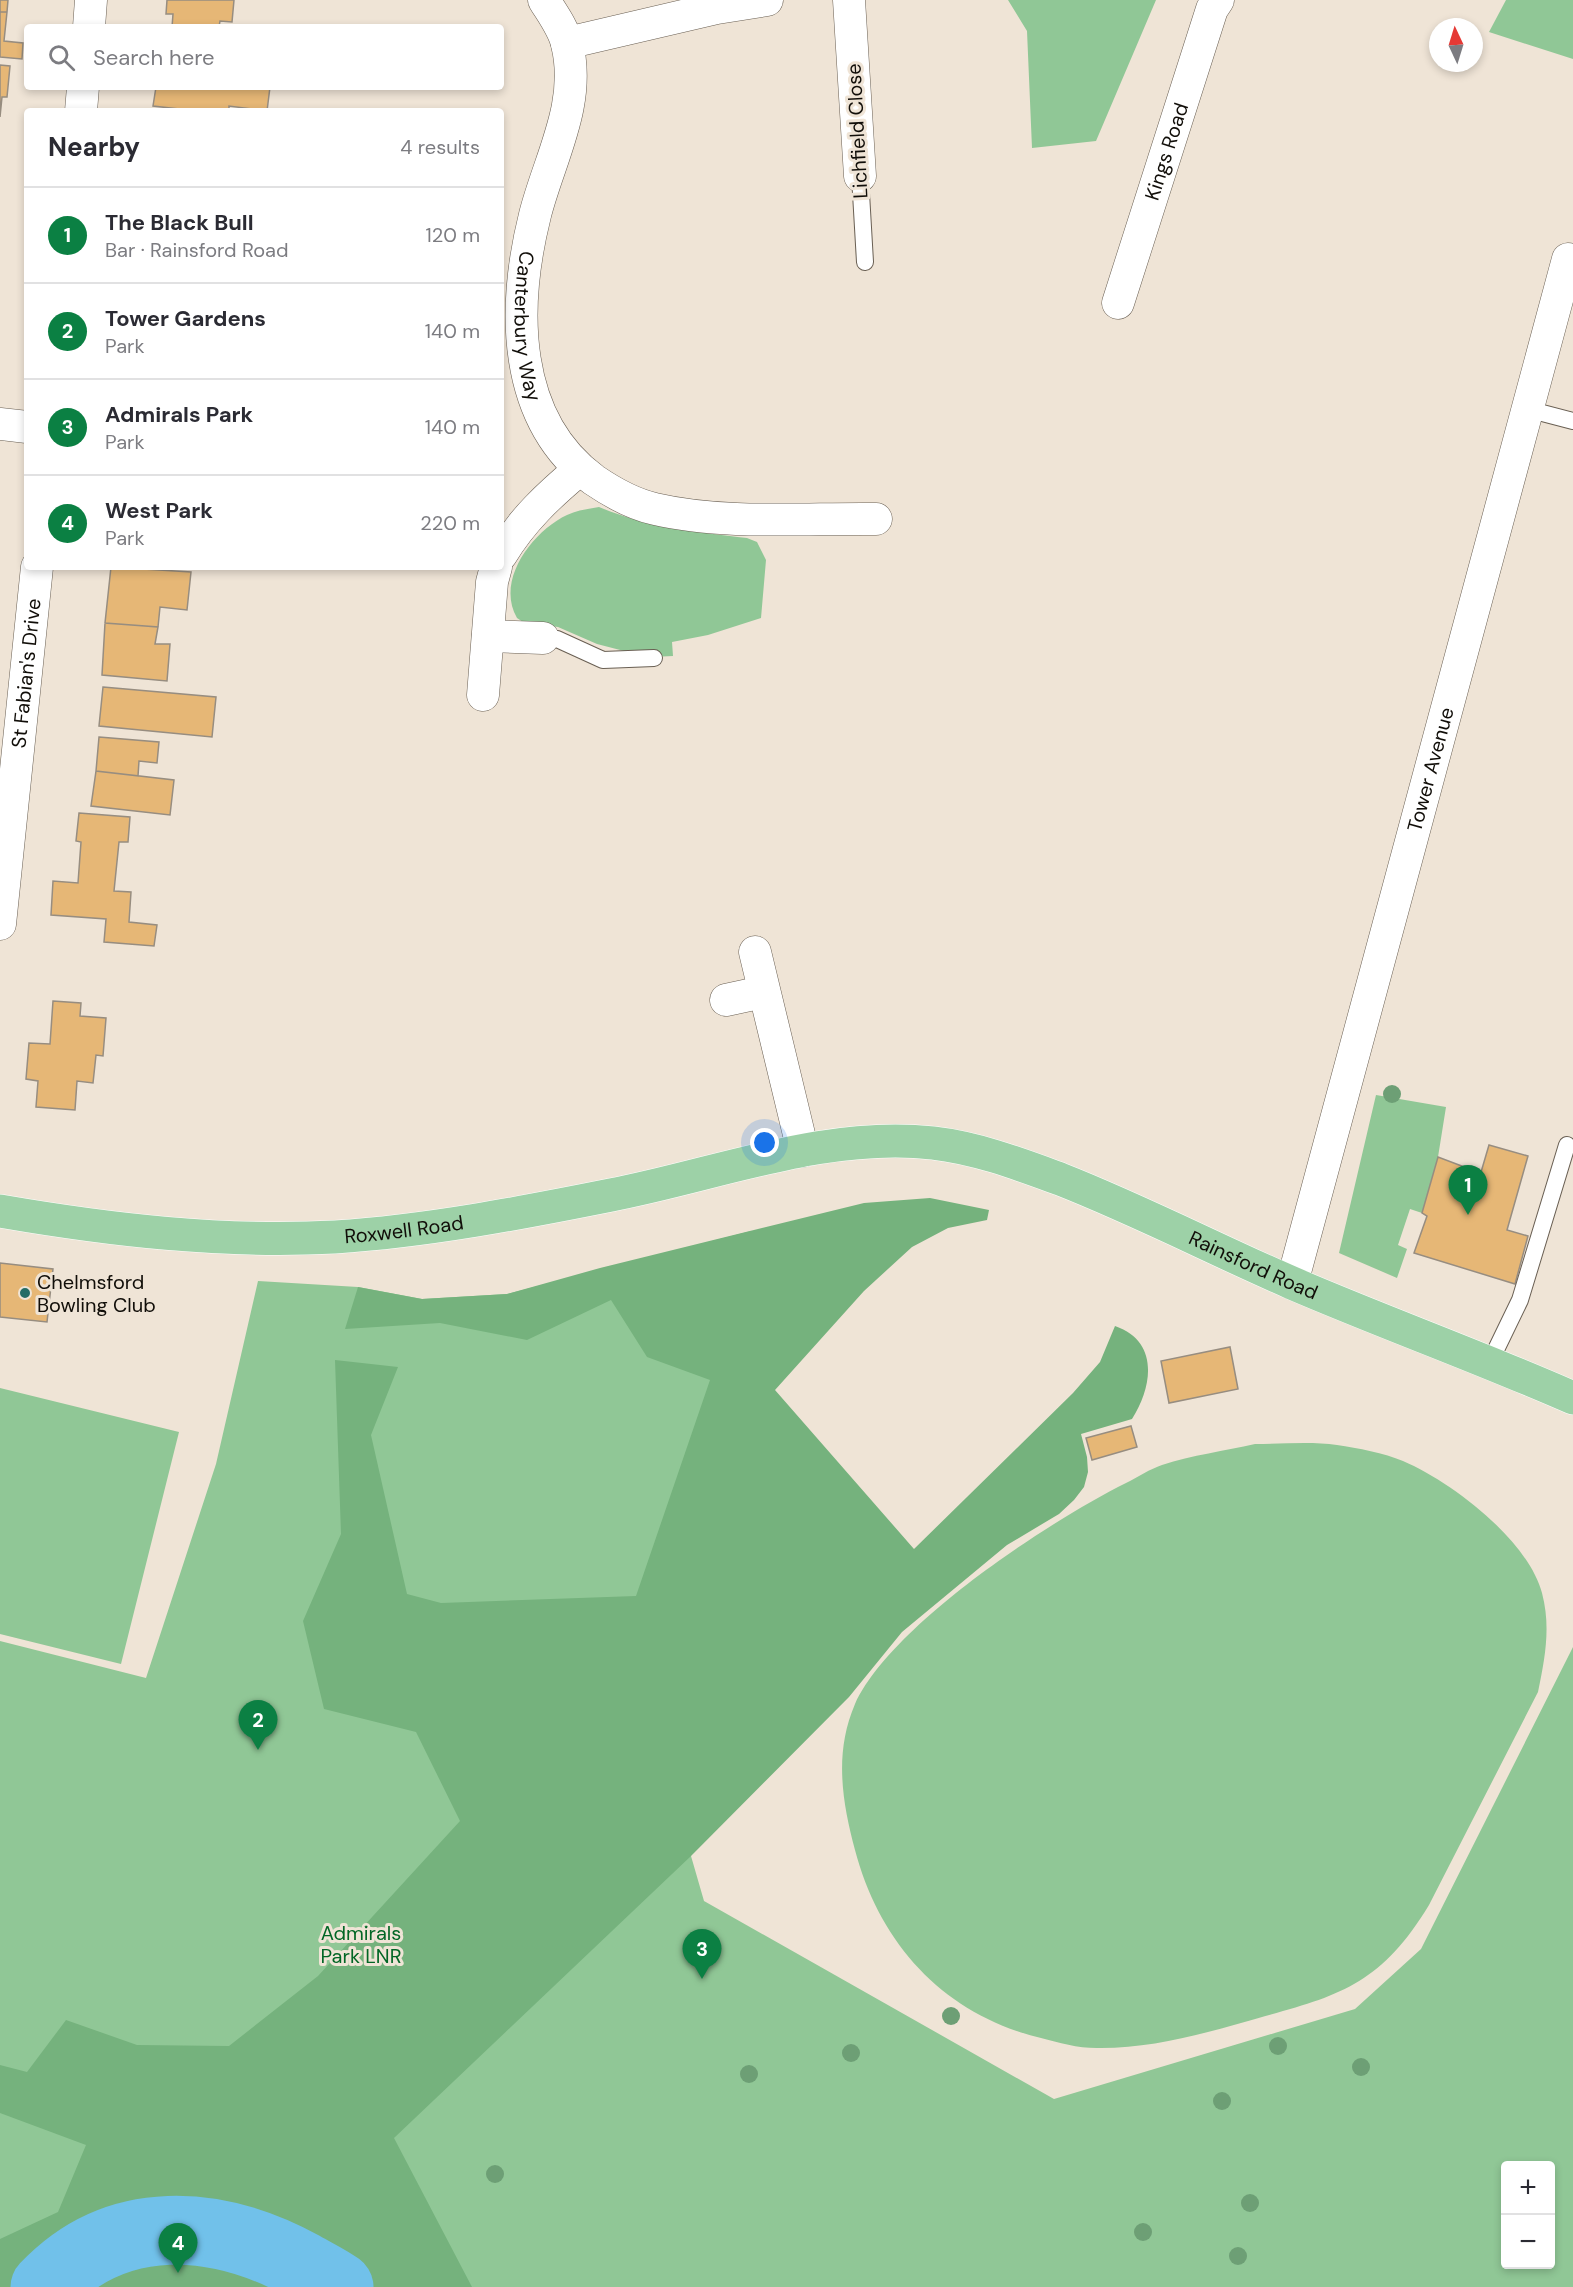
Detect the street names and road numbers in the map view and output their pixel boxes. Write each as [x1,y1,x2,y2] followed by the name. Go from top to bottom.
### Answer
[840,63,874,199] street label: Lichfield Close
[1139,99,1194,204] street label: Kings Road
[509,249,547,405] street label: Canterbury Way
[5,597,47,749] street label: St Fabian's Drive
[1401,704,1460,834] street label: Tower Avenue
[343,1209,465,1249] street label: Roxwell Road
[1185,1225,1322,1305] street label: Rainsford Road

